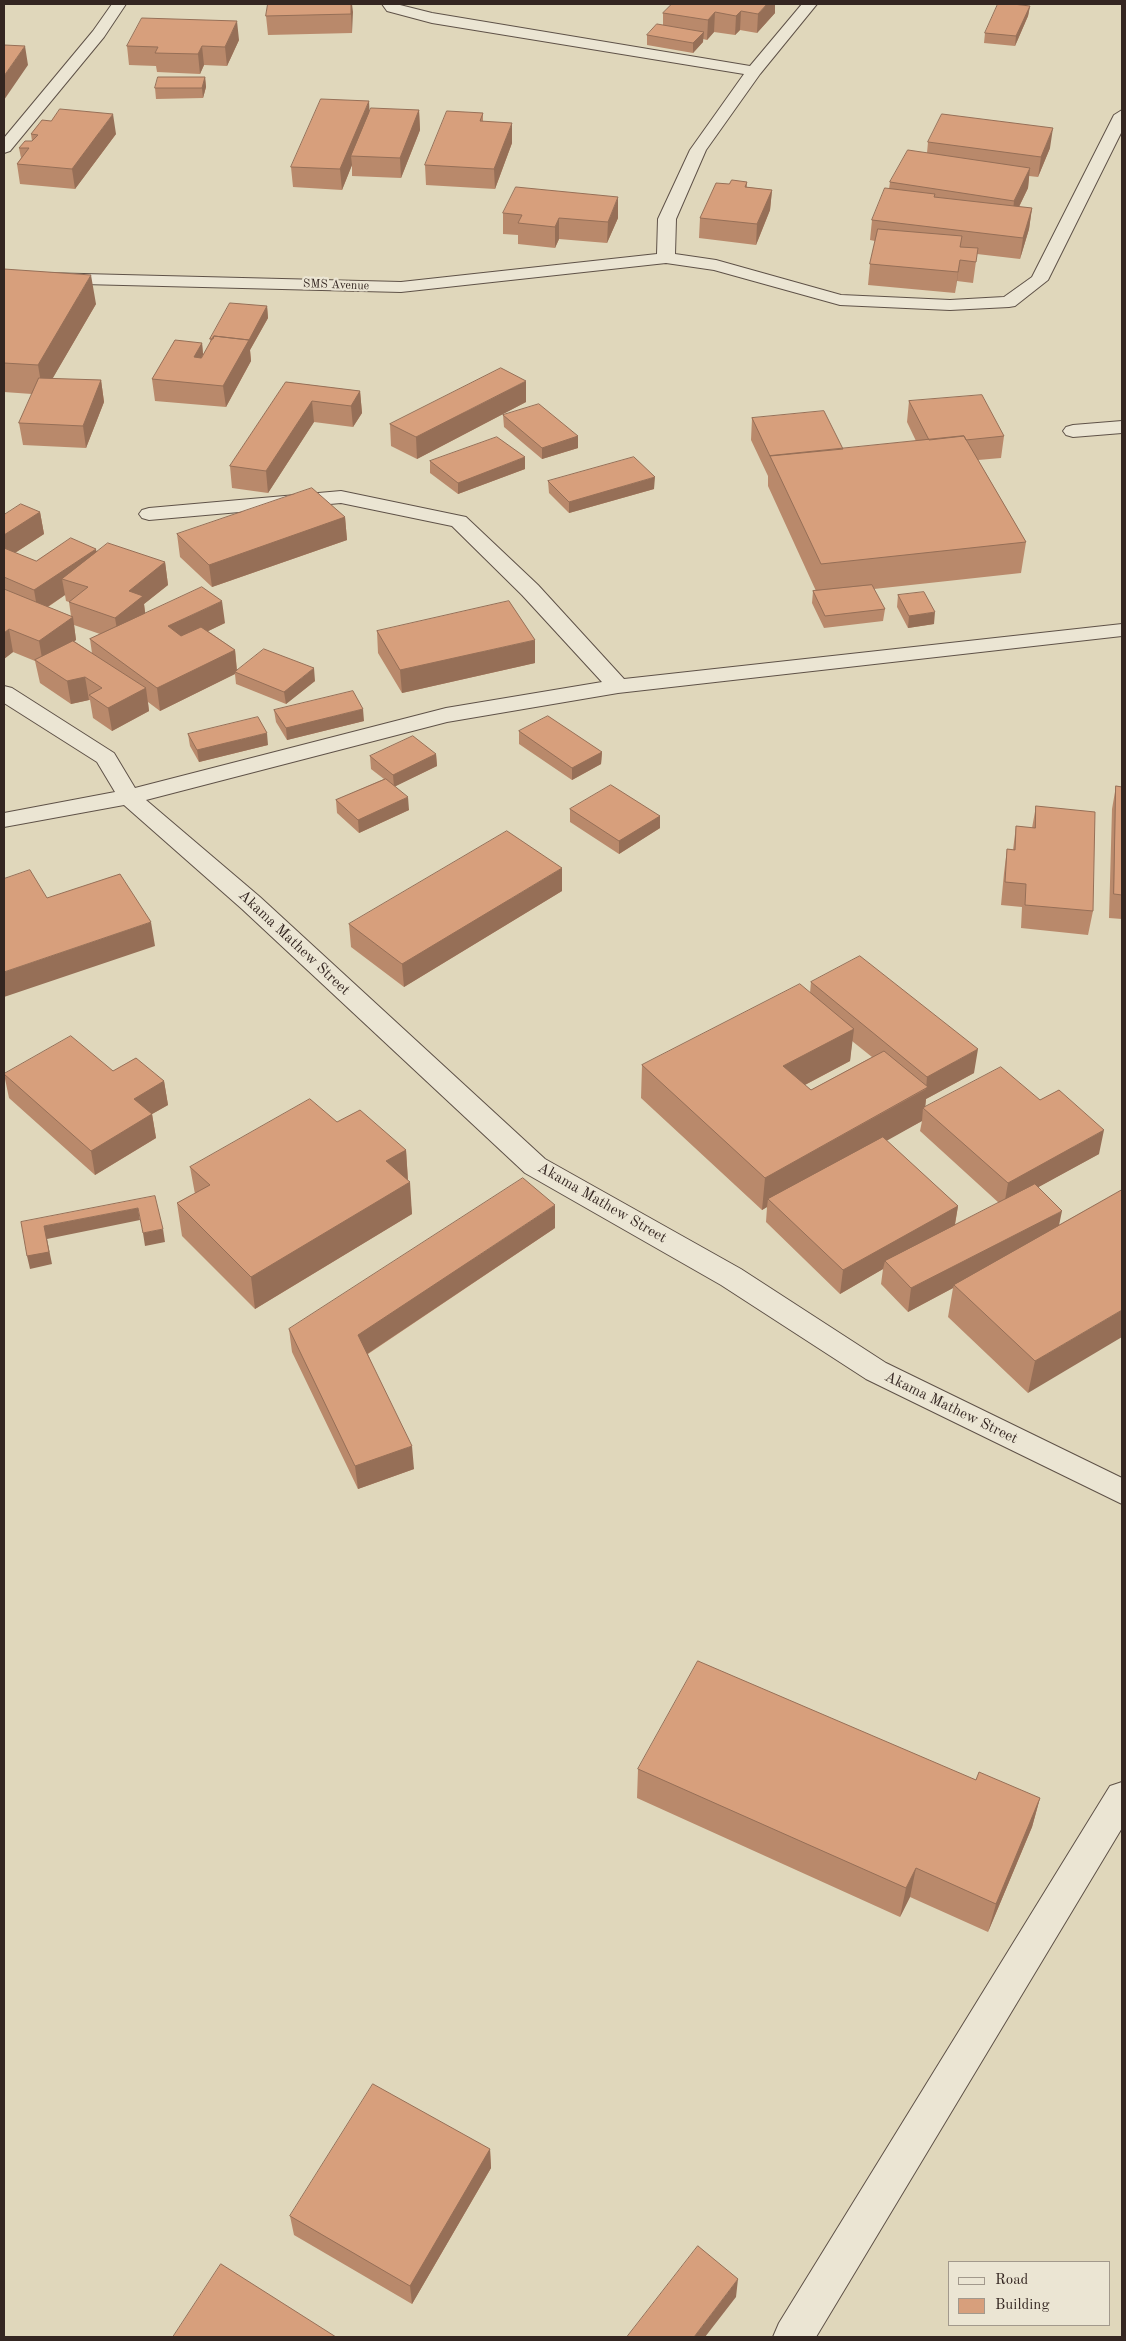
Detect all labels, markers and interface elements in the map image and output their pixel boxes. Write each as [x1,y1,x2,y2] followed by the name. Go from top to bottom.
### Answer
[303,277,369,293] street label: SMS Avenue
[234,887,354,999] street label: Akama Mathew Street
[534,1159,670,1247] street label: Akama Mathew Street
[881,1368,1021,1448] street label: Akama Mathew Street
[948,2261,1111,2326] legend
[995,2273,1028,2288] text: Road
[995,2298,1050,2313] text: Building

